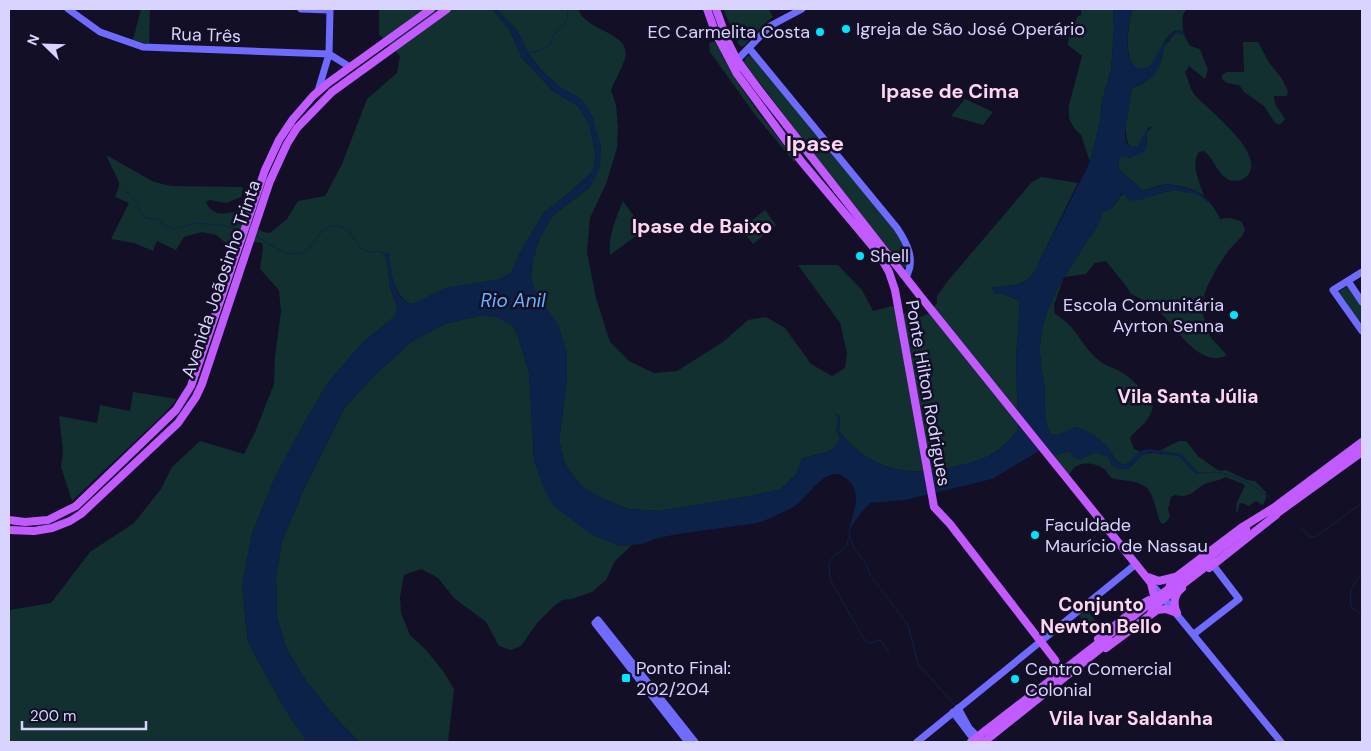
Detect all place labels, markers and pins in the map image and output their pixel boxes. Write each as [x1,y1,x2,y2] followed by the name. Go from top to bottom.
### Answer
[856,17,1085,41] place label: Igreja de São José Operário
[647,20,810,44] place label: EC Carmelita Costa
[840,23,852,35] marker: Igreja de São José Operário
[814,26,826,38] marker: EC Carmelita Costa
[870,244,909,268] place label: Shell
[854,250,866,262] marker: Shell
[1063,293,1224,338] place label: Escola Comunitária Ayrton Senna
[1228,309,1240,321] marker: Escola Comunitária Ayrton Senna
[1045,513,1208,558] place label: Faculdade Maurício de Nassau
[1029,529,1041,541] marker: Faculdade Maurício de Nassau
[636,656,731,701] place label: Ponto Final: 202/204
[1025,657,1172,702] place label: Centro Comercial Colonial
[620,672,632,684] marker: Ponto Final: 202/204
[1009,673,1021,685] marker: Centro Comercial Colonial

